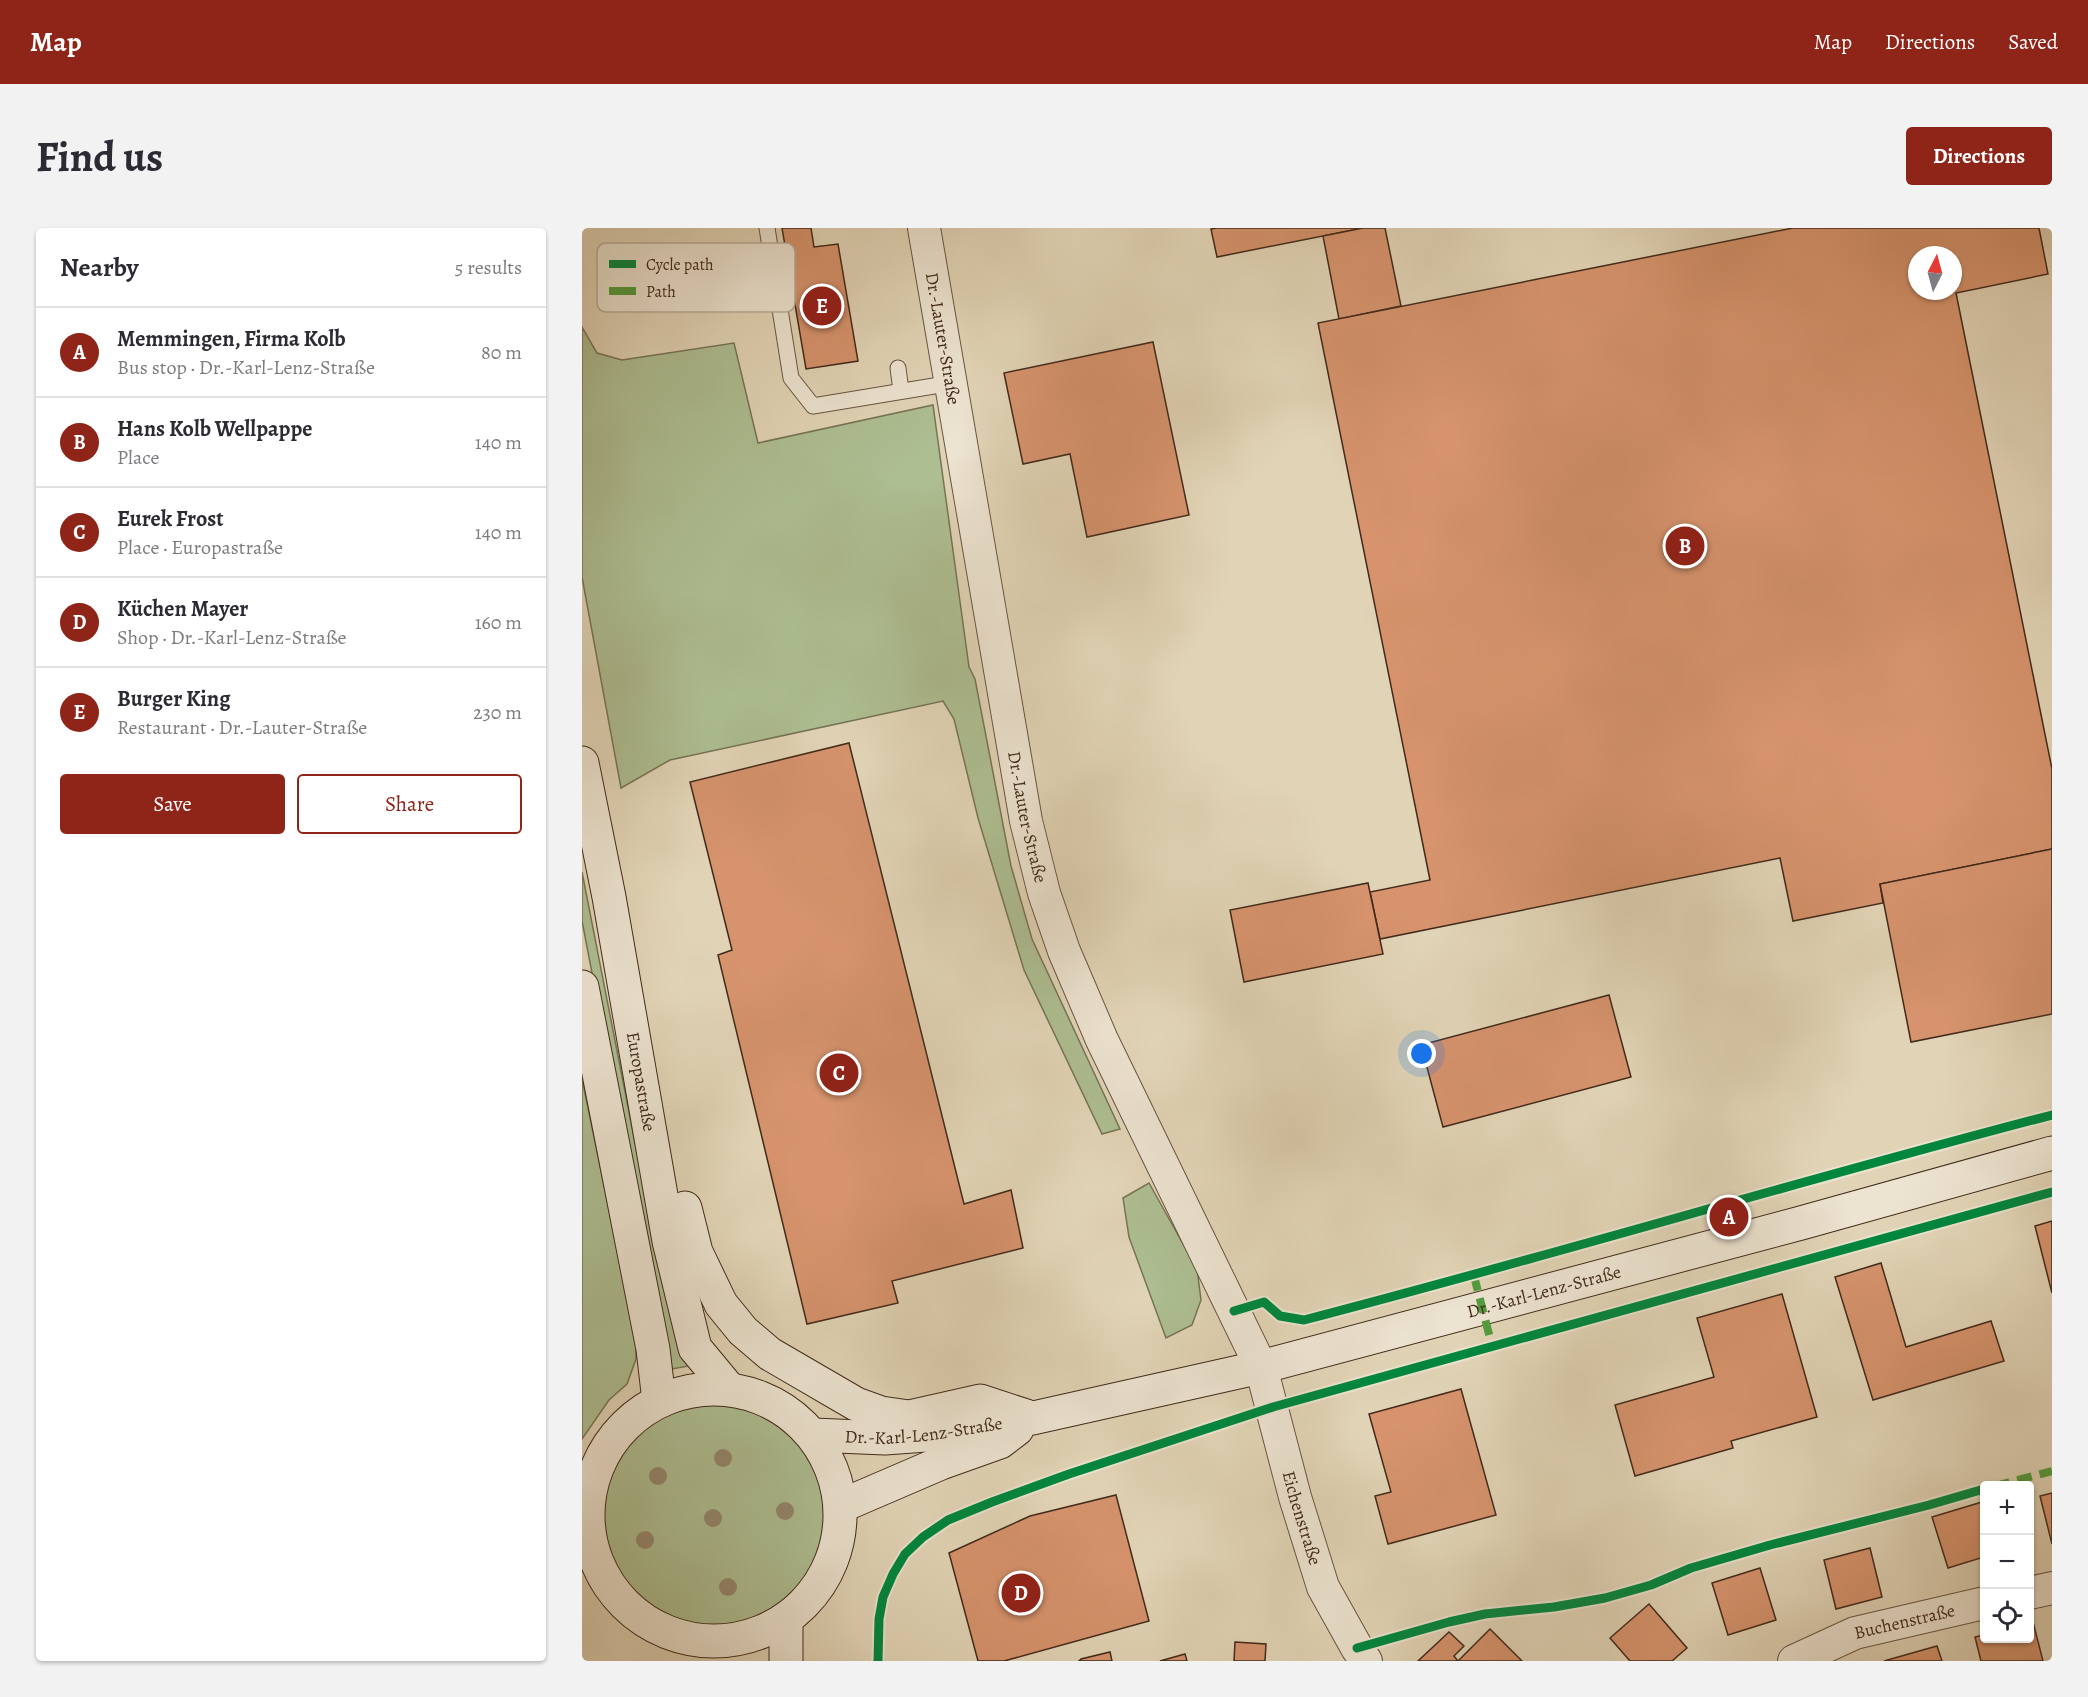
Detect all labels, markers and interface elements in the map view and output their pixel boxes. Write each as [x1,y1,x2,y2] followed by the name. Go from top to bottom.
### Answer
[30,23,82,61] text: Map
[1814,28,1852,56] text: Map
[1885,28,1975,56] text: Directions
[2008,28,2058,56] text: Saved
[1906,127,2052,185] button: Directions
[36,128,163,185] text: Find us
[597,243,795,312] legend
[1908,246,1962,300] north arrow
[60,250,139,285] text: Nearby
[455,254,522,281] text: 5 results
[646,254,714,276] text: Cycle path
[920,270,966,406] street label: Dr.-Lauter-Straße
[646,281,676,303] text: Path
[802,284,842,328] pin: E
[117,324,346,354] text: Memmingen, Firma Kolb
[73,339,86,366] text: A
[481,339,522,366] text: 80 m
[117,354,375,381] text: Bus stop · Dr.-Karl-Lenz-Straße
[117,414,312,444] text: Hans Kolb Wellpappe
[73,429,86,456] text: B
[475,429,522,456] text: 140 m
[117,444,159,471] text: Place
[117,504,224,534] text: Eurek Frost
[73,519,86,546] text: C
[475,519,522,546] text: 140 m
[1666,524,1704,568] pin: B
[117,534,283,561] text: Place · Europastraße
[117,594,248,624] text: Küchen Mayer
[73,609,86,636] text: D
[475,609,522,636] text: 160 m
[117,624,347,651] text: Shop · Dr.-Karl-Lenz-Straße
[117,684,230,714] text: Burger King
[74,699,85,726] text: E
[473,699,522,726] text: 230 m
[117,714,367,741] text: Restaurant · Dr.-Lauter-Straße
[1002,749,1053,885] street label: Dr.-Lauter-Straße
[60,774,285,834] button: Save
[297,774,522,834] button: Share
[621,1030,662,1133] street label: Europastraße
[1407,1039,1436,1068] your location
[820,1050,858,1096] pin: C
[1710,1194,1748,1240] pin: A
[1464,1260,1624,1324] street label: Dr.-Karl-Lenz-Straße
[844,1411,1004,1450] street label: Dr.-Karl-Lenz-Straße
[1277,1468,1327,1568] street label: Eichenstraße
[1980,1481,2034,1643] map controls
[1980,1481,2034,1535] button: +
[1980,1535,2034,1589] button: −
[1002,1570,1040,1616] pin: D
[1980,1589,2034,1643] button: locate
[1852,1598,1957,1645] street label: Buchenstraße

